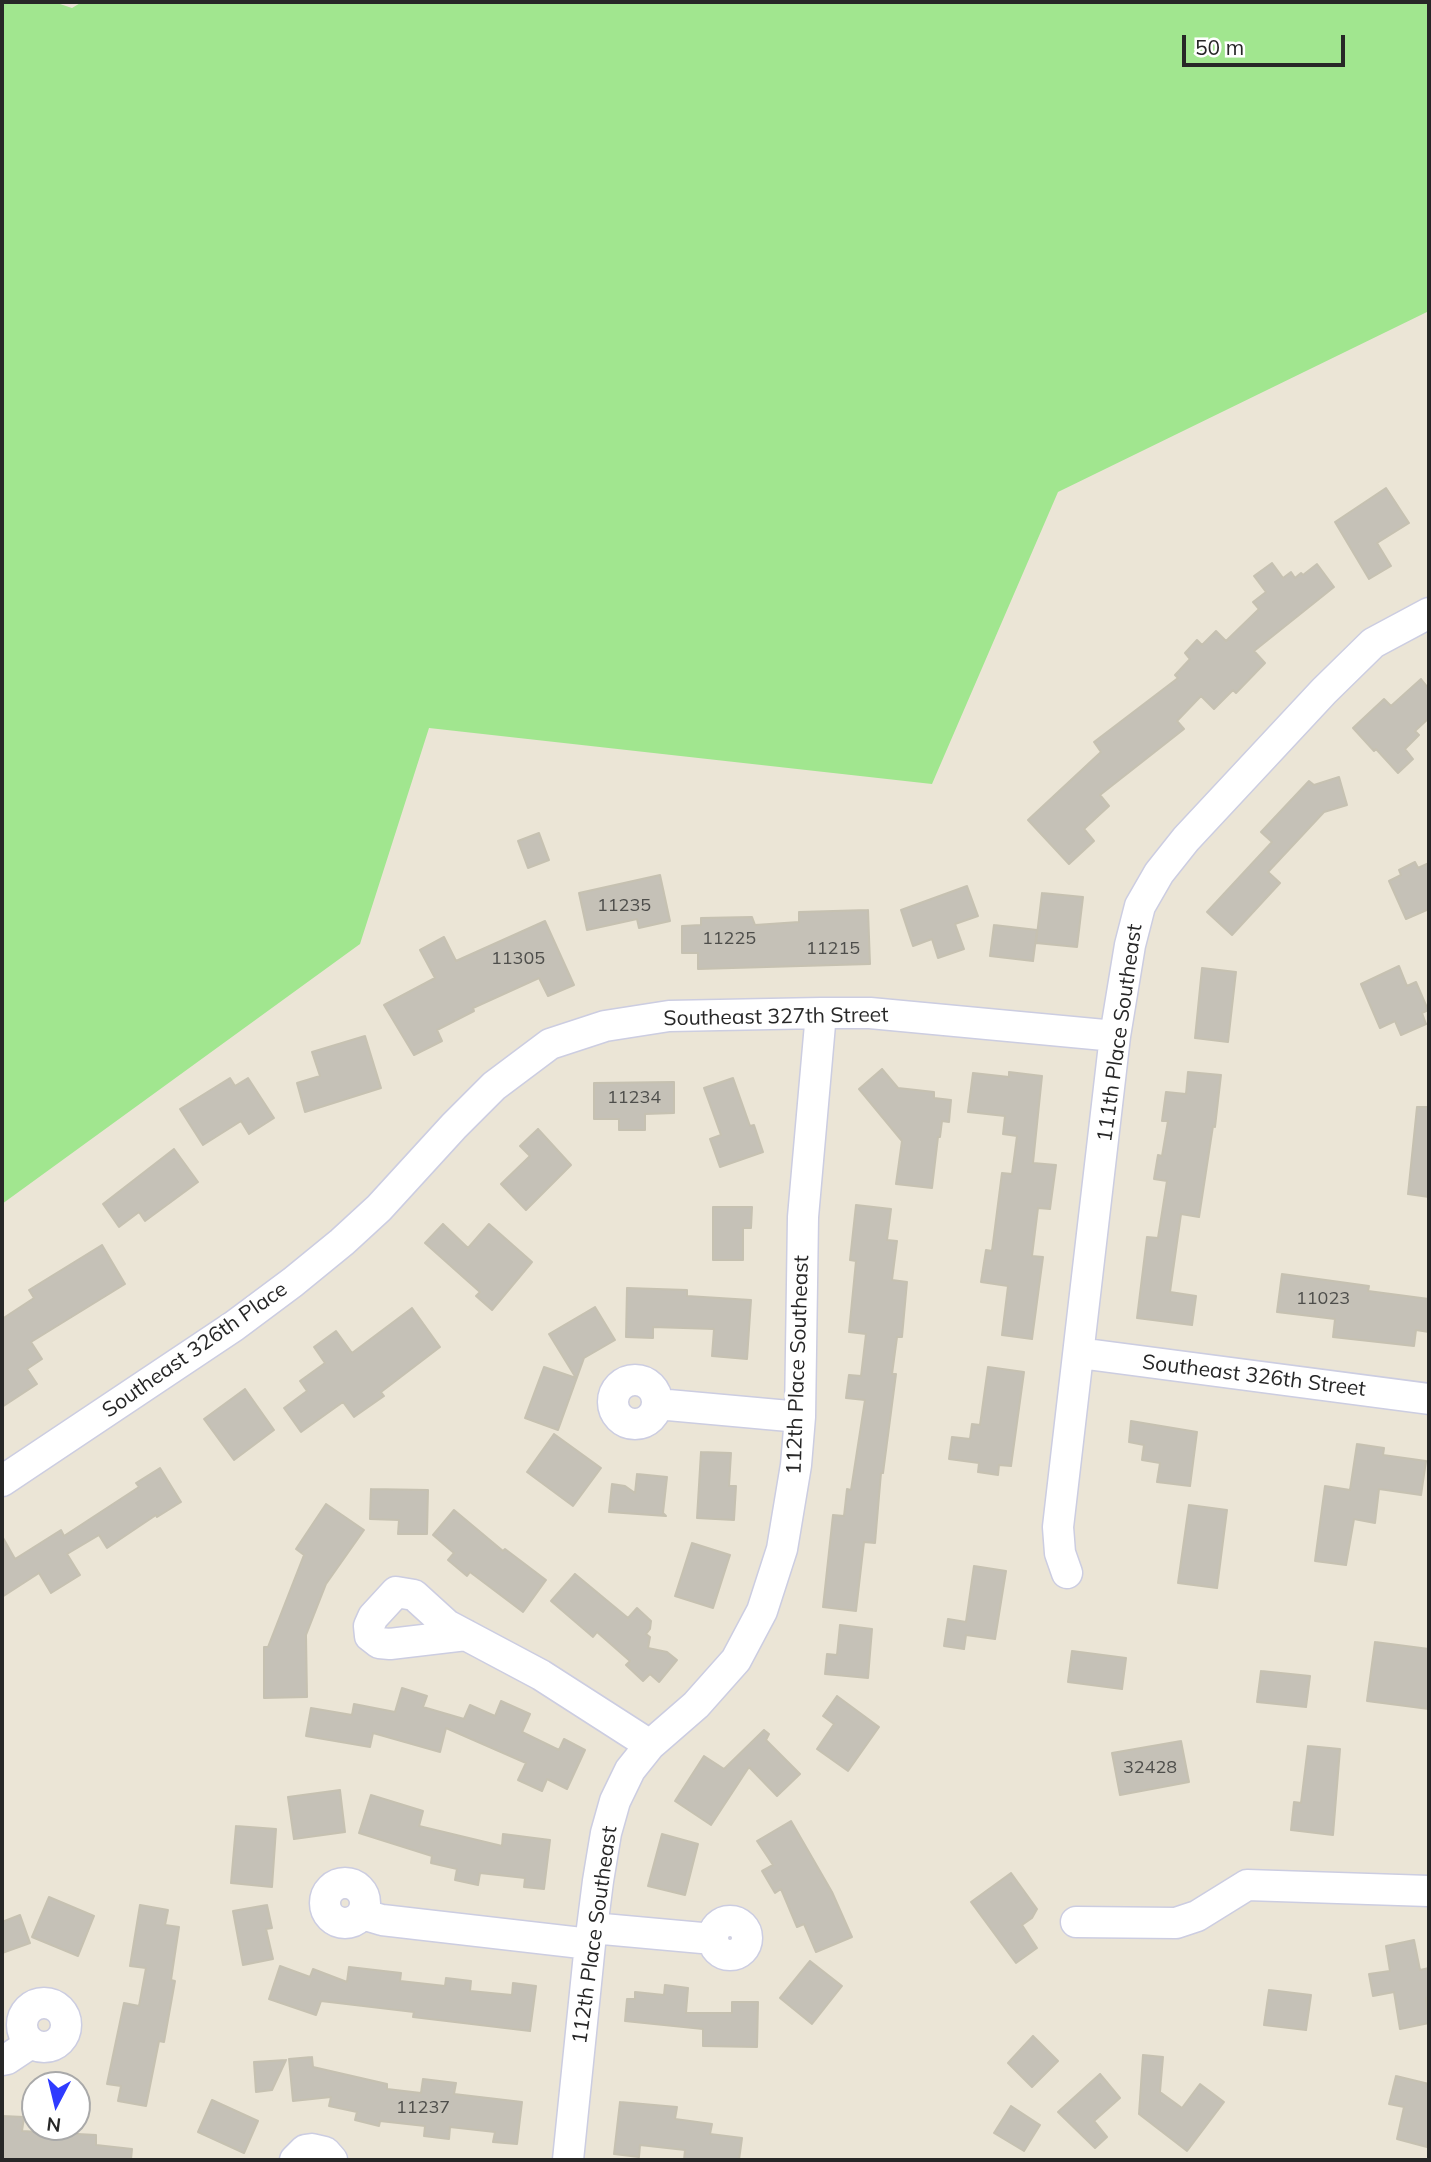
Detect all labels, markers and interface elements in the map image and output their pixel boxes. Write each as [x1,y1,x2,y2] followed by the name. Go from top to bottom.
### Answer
[1186,21,1349,65] scale bar
[1195,34,1244,60] text: 50 m
[597,895,651,917] house number: 11235
[1092,922,1148,1144] street label: 111th Place Southeast
[702,928,756,950] house number: 11225
[806,938,860,960] house number: 11215
[491,948,545,970] house number: 11305
[663,1002,889,1032] street label: Southeast 327th Street
[607,1087,661,1109] house number: 11234
[782,1255,814,1475] street label: 112th Place Southeast
[98,1277,292,1423] street label: Southeast 326th Place
[1296,1288,1350,1310] house number: 11023
[1141,1350,1367,1402] street label: Southeast 326th Street
[1123,1757,1177,1779] house number: 32428
[567,1824,623,2046] street label: 112th Place Southeast
[21,2071,91,2141] north arrow
[396,2097,450,2119] house number: 11237
[45,2112,62,2138] text: N

